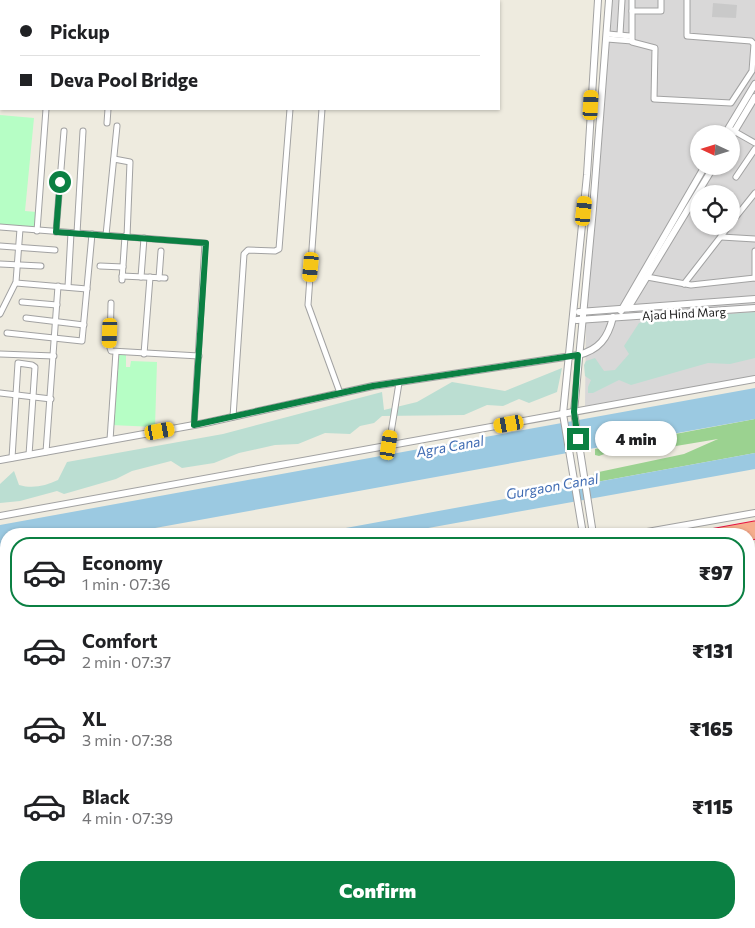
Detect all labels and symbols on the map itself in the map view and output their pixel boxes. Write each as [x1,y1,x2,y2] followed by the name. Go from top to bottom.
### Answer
[582,90,599,120] car
[690,125,740,175] north arrow
[49,171,71,193] route start
[574,195,593,227] car
[302,251,319,283] car
[642,304,727,322] street label: Ajad Hind Marg
[101,318,118,348] car
[492,414,525,434] car
[143,421,176,441] car
[596,422,678,456] callout: 4 min
[567,428,589,450] route end
[379,429,398,461] car
[414,432,486,460] water label: Agra Canal
[505,469,600,502] water label: Gurgaon Canal

